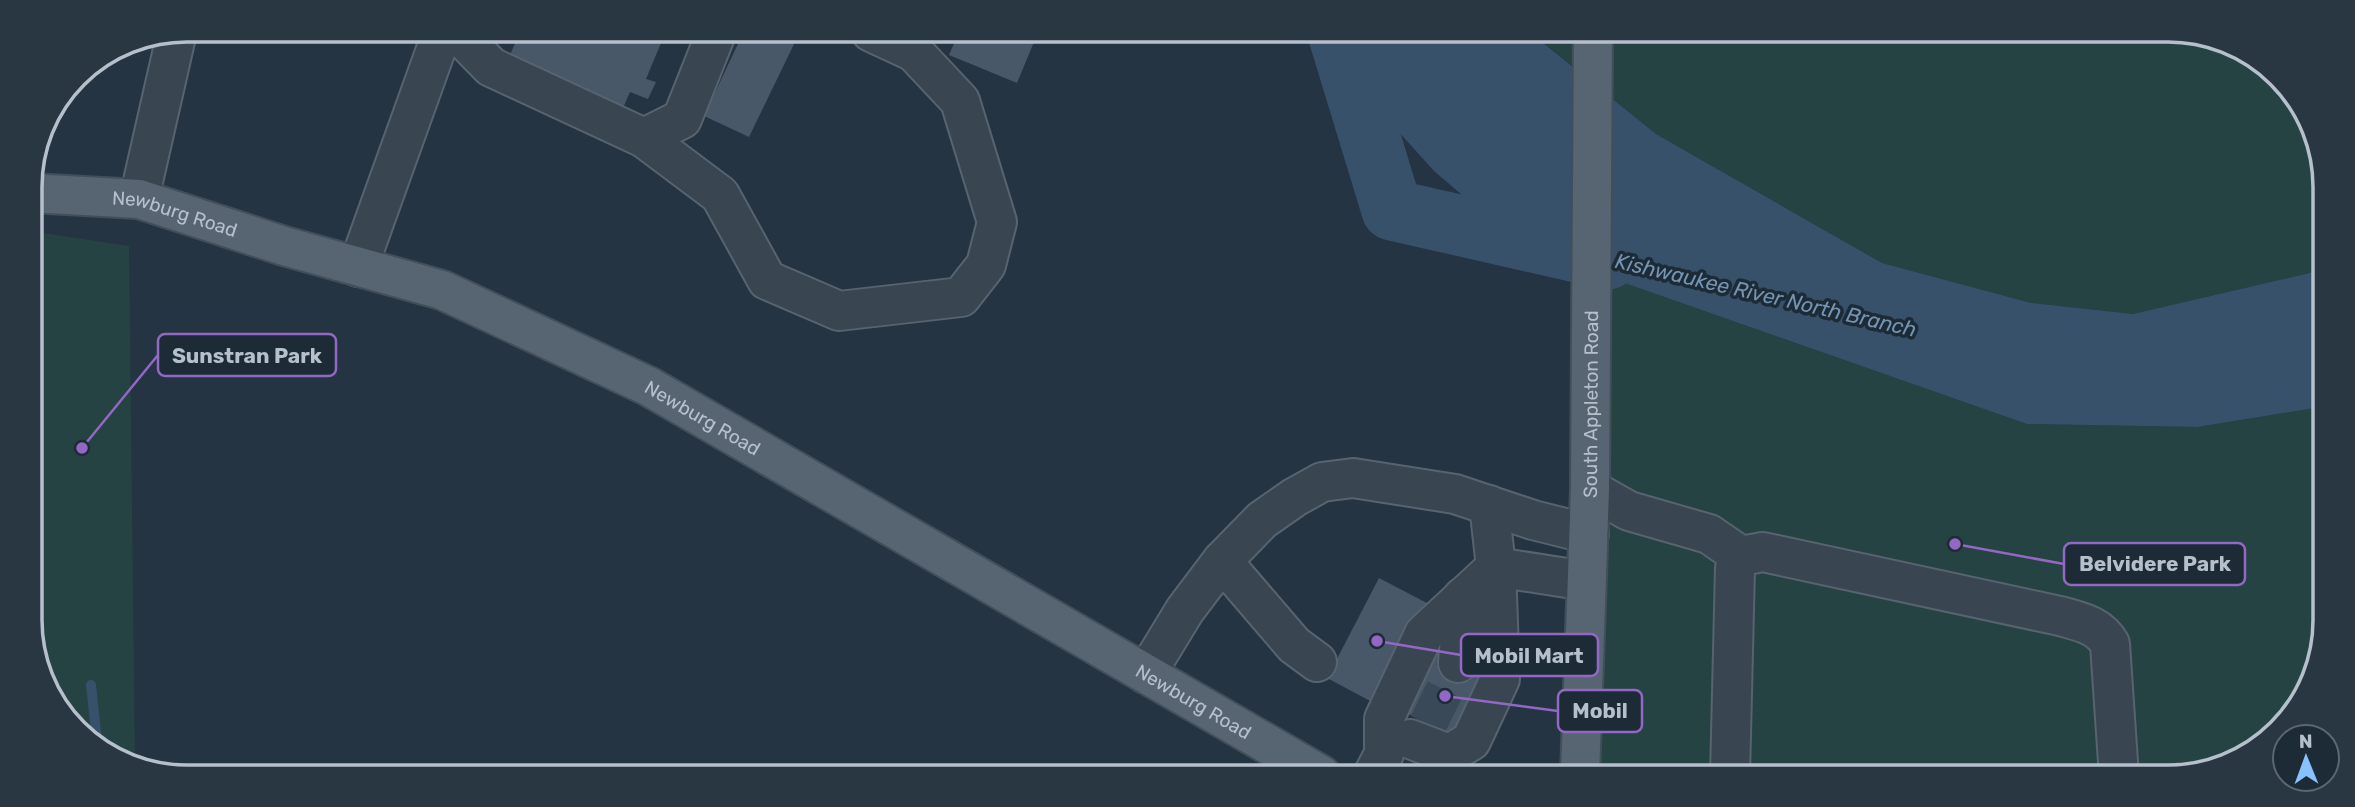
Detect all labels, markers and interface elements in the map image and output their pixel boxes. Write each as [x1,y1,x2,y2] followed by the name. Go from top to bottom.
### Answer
[111,186,240,242] street label: Newburg Road
[1613,248,1919,342] water label: Kishwaukee River North Branch
[1578,310,1603,498] street label: South Appleton Road
[158,334,336,376] callout: Sunstran Park
[172,343,323,368] text: Sunstran Park
[641,375,765,460] street label: Newburg Road
[2064,543,2245,585] callout: Belvidere Park
[2079,551,2232,576] text: Belvidere Park
[1461,634,1598,676] callout: Mobil Mart
[1474,643,1584,668] text: Mobil Mart
[1132,659,1255,744] street label: Newburg Road
[1558,690,1642,732] callout: Mobil
[1572,698,1628,723] text: Mobil
[2271,723,2341,793] north arrow
[2299,730,2313,753] text: N

